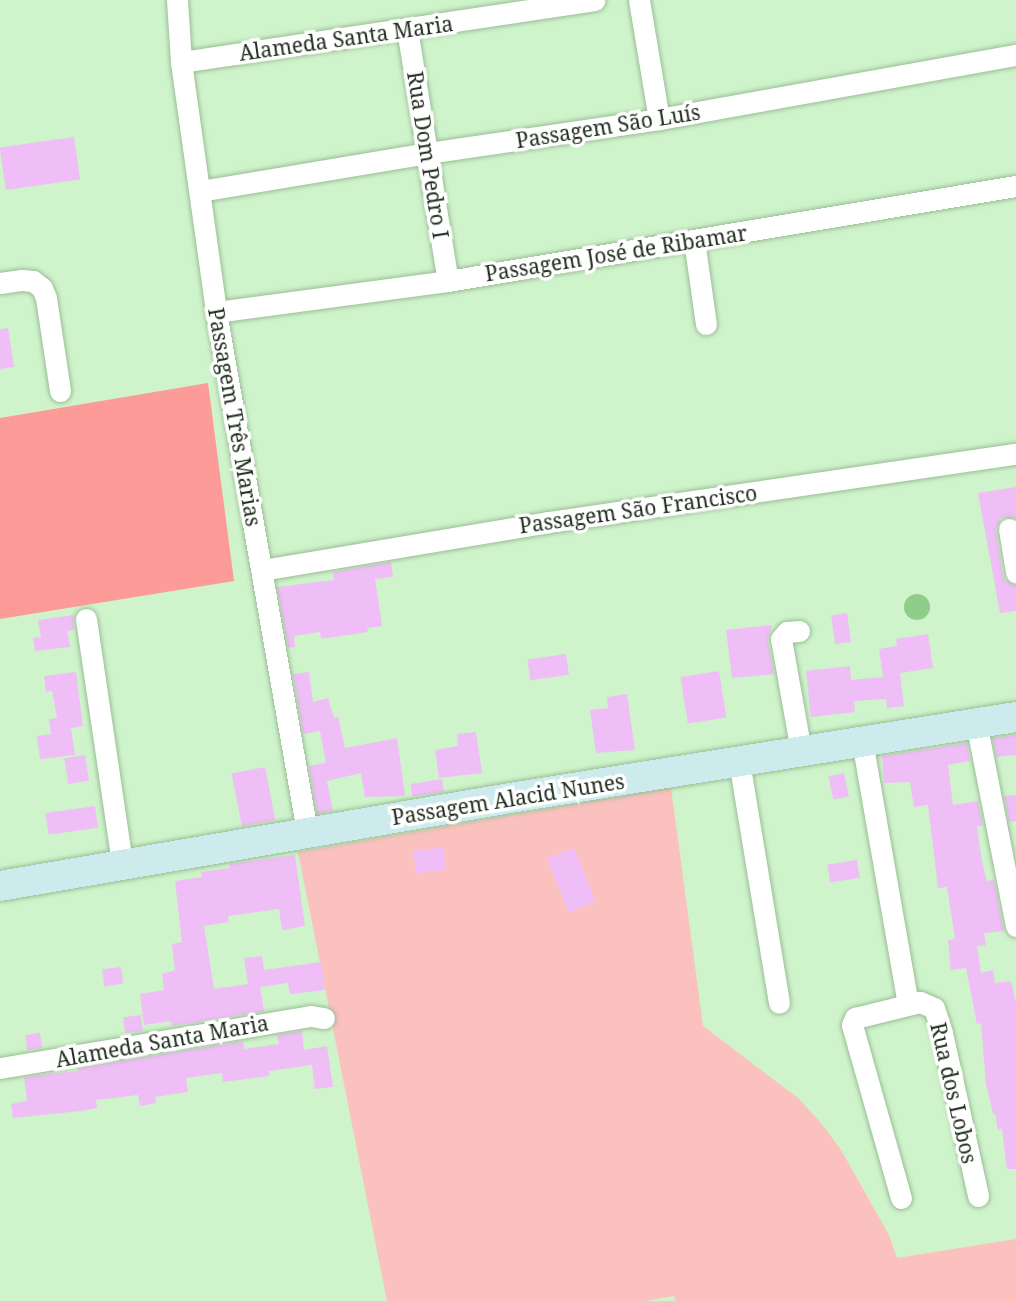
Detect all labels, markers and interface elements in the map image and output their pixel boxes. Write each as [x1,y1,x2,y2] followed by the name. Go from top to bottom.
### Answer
[237,11,455,65] street label: Alameda Santa Maria
[402,70,454,240] street label: Rua Dom Pedro I
[514,99,702,153] street label: Passagem São Luís
[483,220,749,286] street label: Passagem José de Ribamar
[203,306,267,528] street label: Passagem Três Marias
[517,480,759,538] street label: Passagem São Francisco
[390,768,626,830] street label: Passagem Alacid Nunes
[54,1010,270,1072] street label: Alameda Santa Maria
[926,1020,982,1166] street label: Rua dos Lobos

